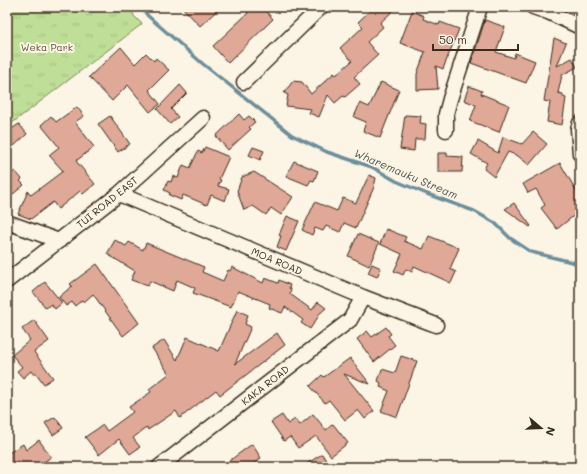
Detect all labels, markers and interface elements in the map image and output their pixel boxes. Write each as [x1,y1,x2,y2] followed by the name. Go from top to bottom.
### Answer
[433,26,518,52] scale bar
[439,31,467,47] text: 50 m
[21,40,73,54] park label: Weka Park
[352,145,460,202] water label: Wharemauku Stream
[73,173,141,231] street label: TUI ROAD EAST
[249,244,305,278] street label: MOA ROAD
[238,362,292,408] street label: KAKA ROAD
[521,408,561,448] north arrow
[542,425,559,438] text: N

